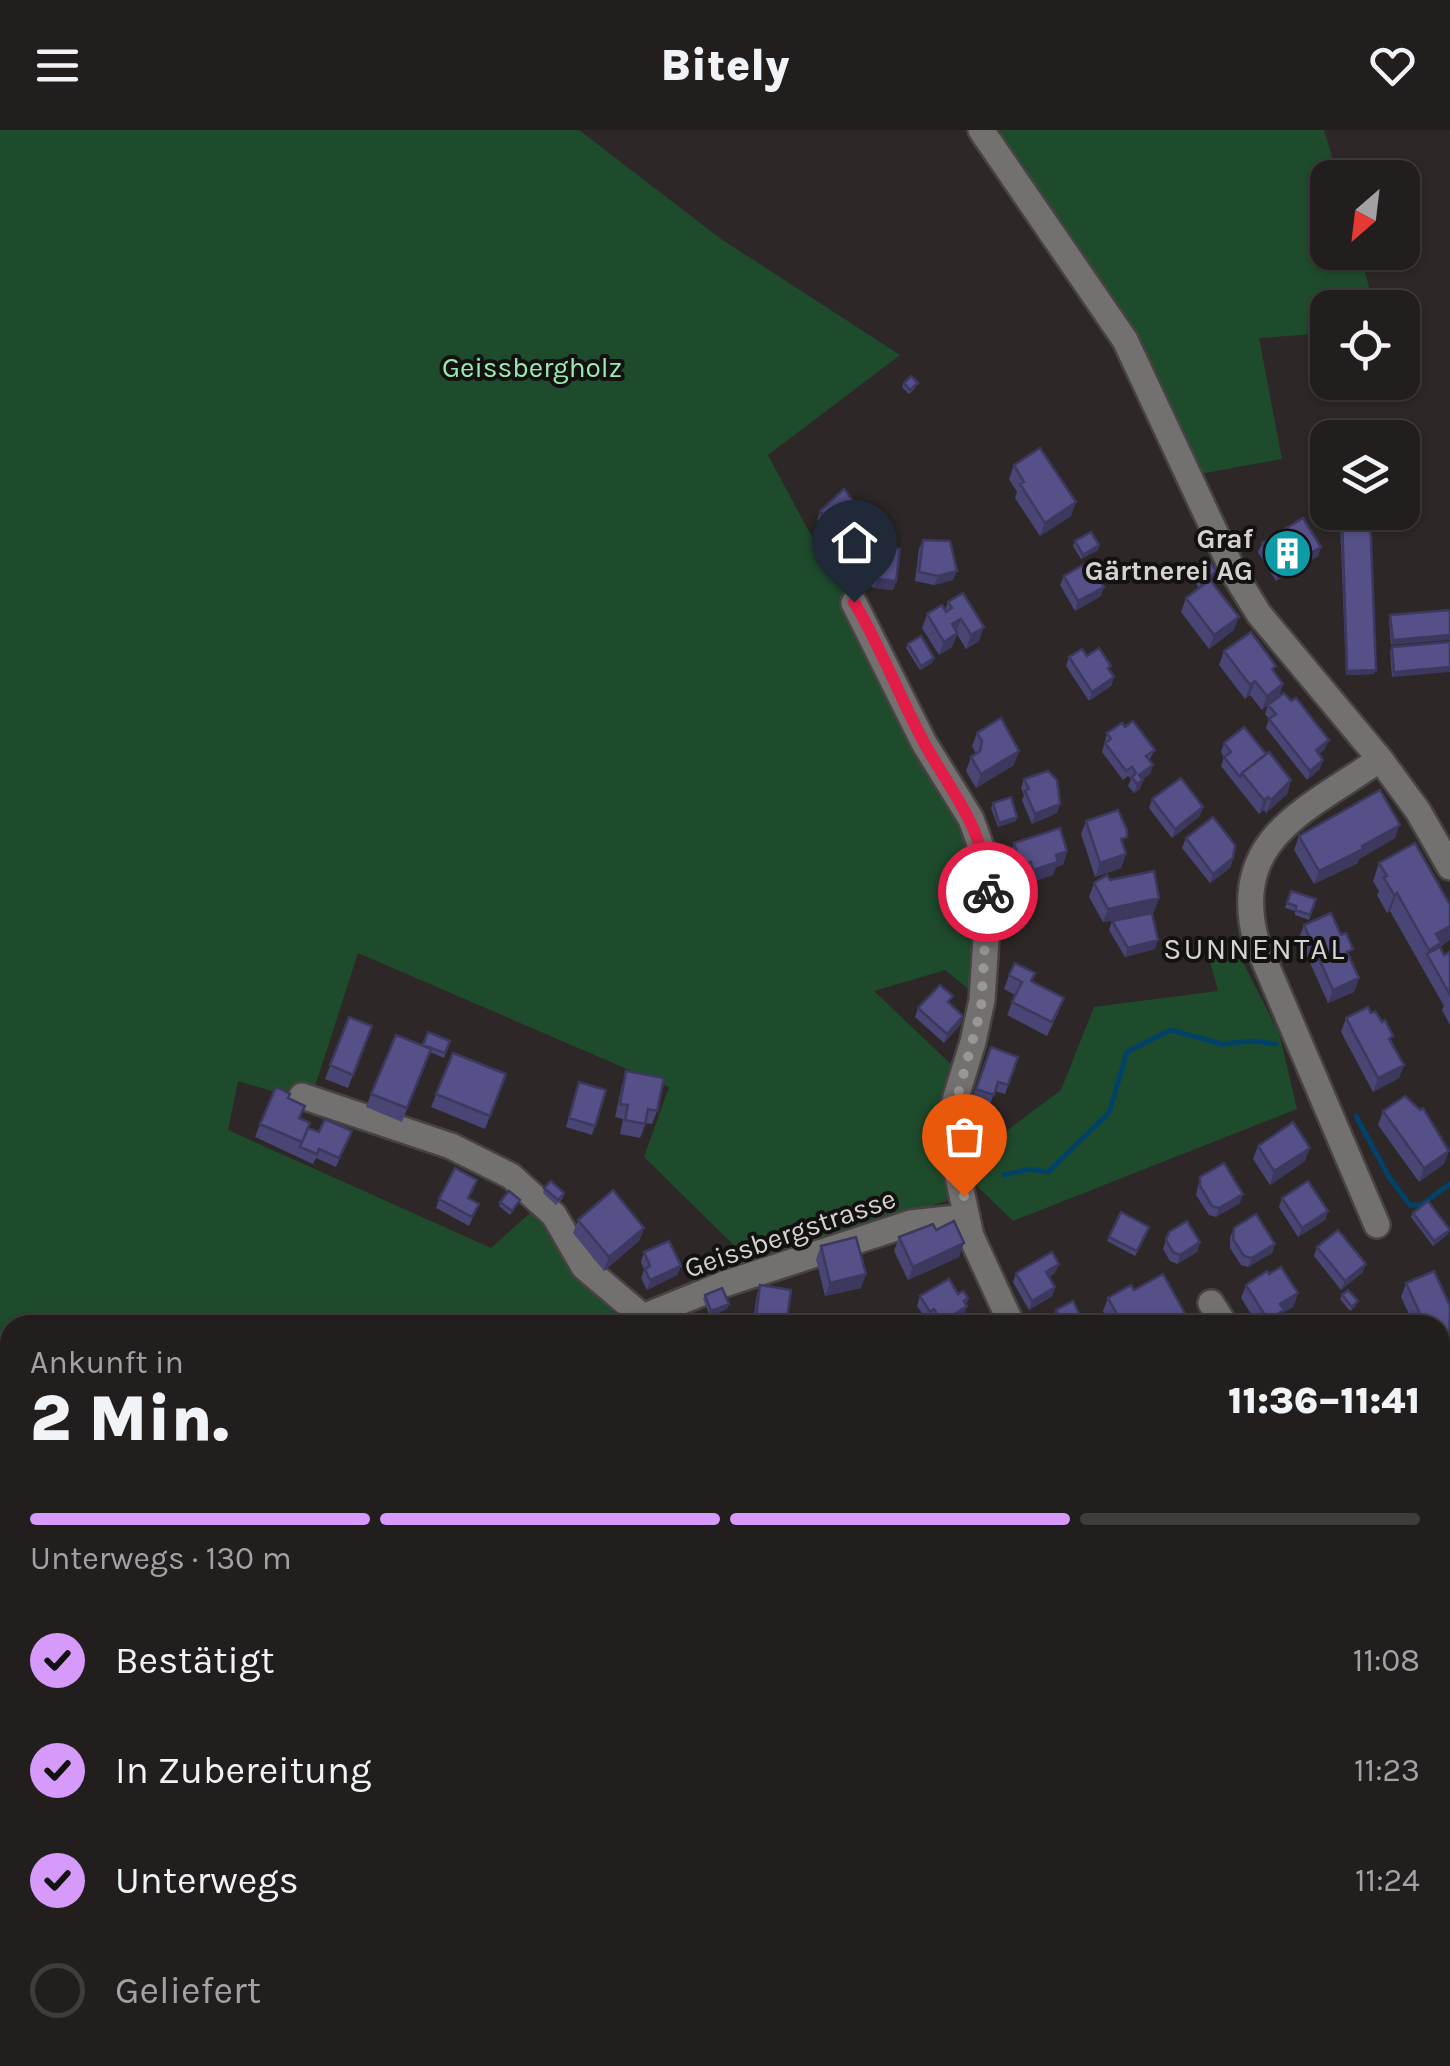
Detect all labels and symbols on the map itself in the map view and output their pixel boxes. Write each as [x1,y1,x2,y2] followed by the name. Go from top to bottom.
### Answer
[1310,160,1420,270] north arrow
[442,351,622,384] park label: Geissbergholz
[812,500,897,603] pin
[1085,522,1254,587] place label: Graf Gärtnerei AG
[1262,528,1314,580] building icon: Graf Gärtnerei AG
[938,842,1038,942] courier
[1163,931,1347,967] district label: SUNNENTAL
[922,1094,1007,1197] pin
[680,1181,900,1285] street label: Geissbergstrasse

